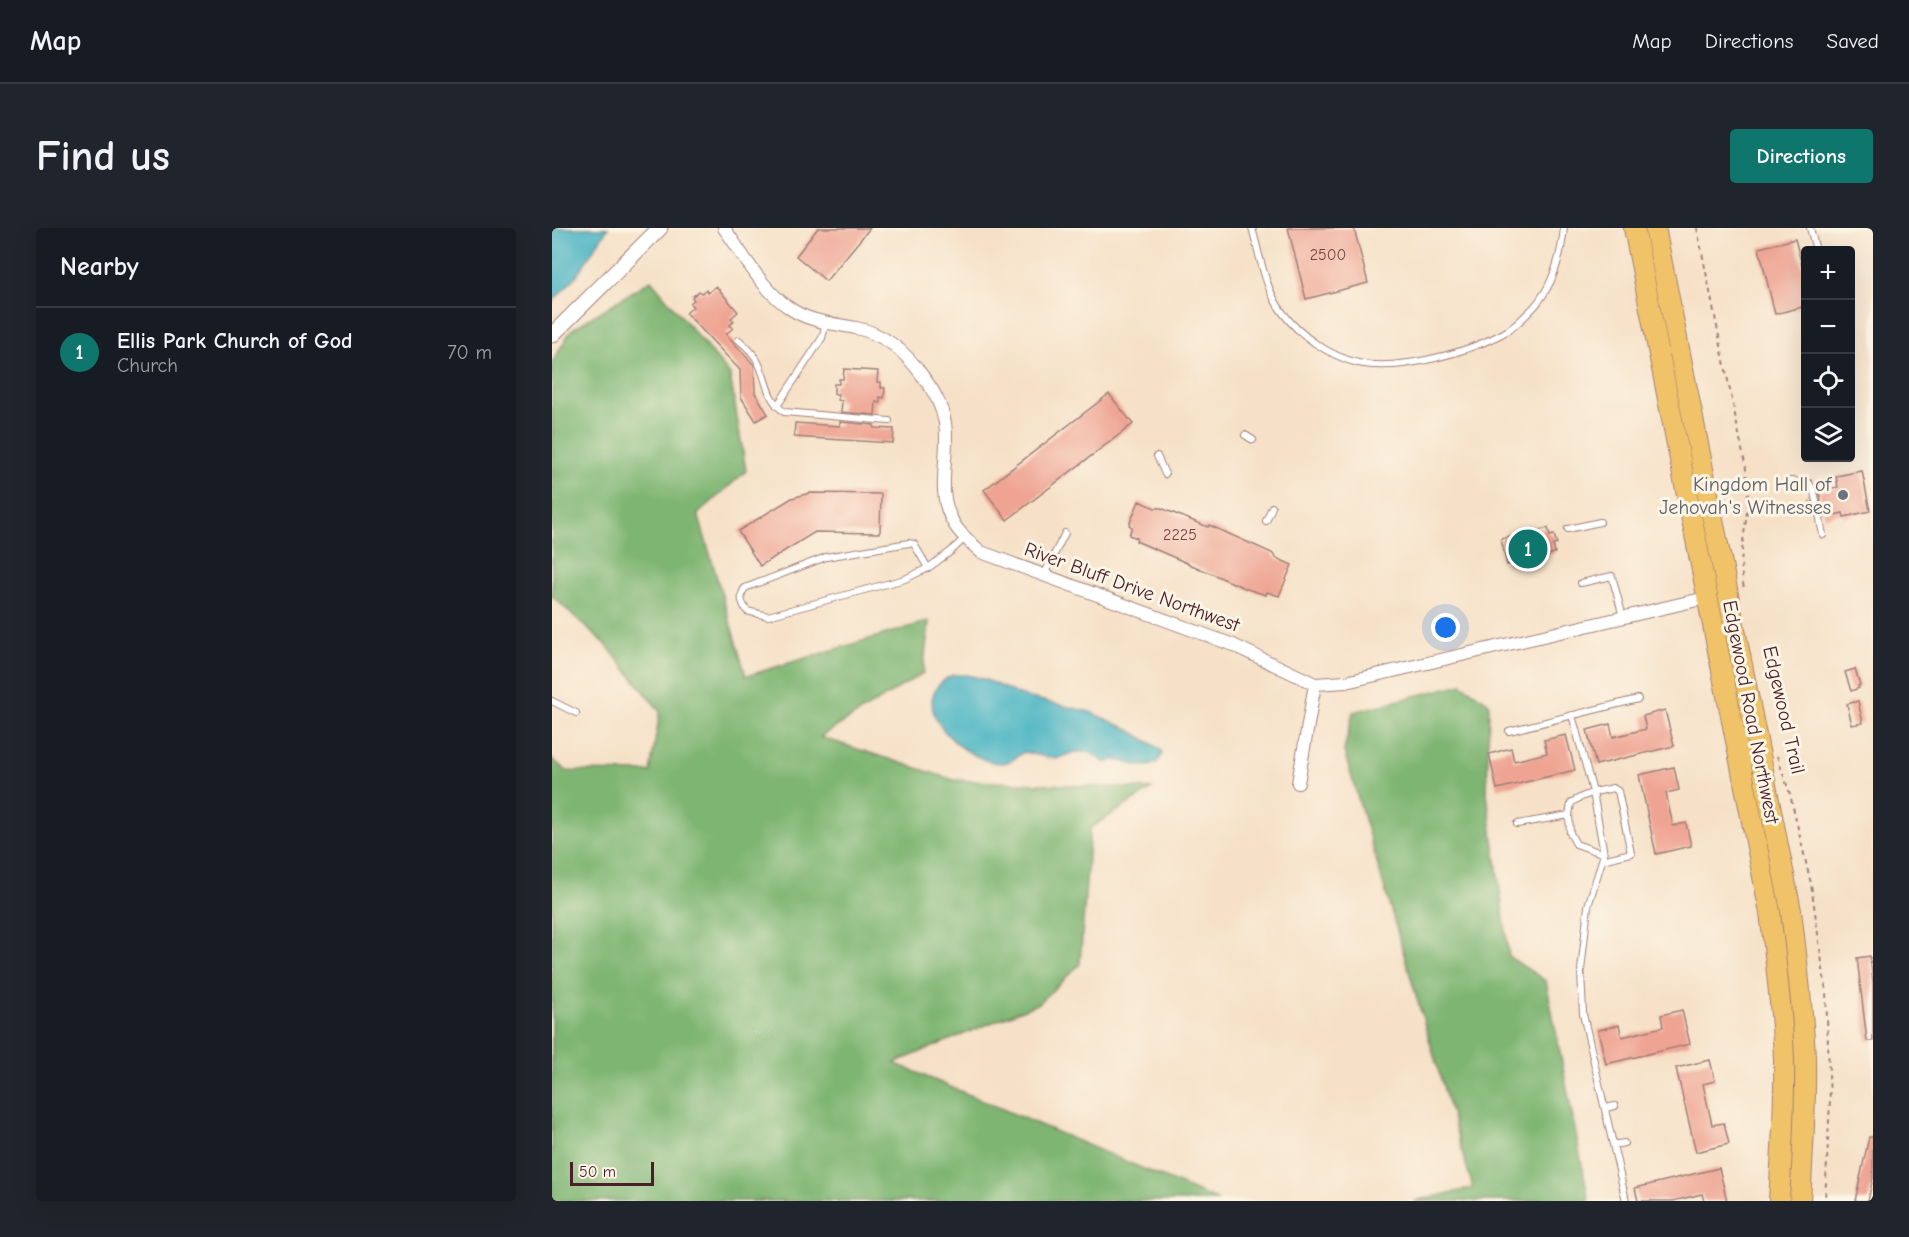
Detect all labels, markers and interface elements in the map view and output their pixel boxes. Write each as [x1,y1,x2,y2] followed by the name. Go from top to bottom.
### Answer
[30,25,81,57] text: Map
[1632,29,1672,53] text: Map
[1705,29,1794,53] text: Directions
[1827,29,1879,53] text: Saved
[1730,129,1873,183] button: Directions
[36,132,170,181] text: Find us
[1310,246,1346,264] house number: 2500
[1801,246,1855,462] map controls
[1801,246,1855,300] button: +
[60,252,139,282] text: Nearby
[1801,300,1855,354] button: −
[117,328,353,354] text: Ellis Park Church of God
[76,341,83,364] text: 1
[447,341,492,364] text: 70 m
[117,354,178,377] text: Church
[1801,354,1855,408] button: locate
[1801,408,1855,462] button: layers
[1659,473,1832,519] place label: Kingdom Hall of Jehovah's Witnesses
[1836,488,1850,502] marker: Kingdom Hall of Jehovah's Witnesses
[1163,526,1197,544] house number: 2225
[1508,526,1548,572] pin: 1
[1021,537,1244,637] street label: River Bluff Drive Northwest
[1718,598,1784,827] street label: Edgewood Road Northwest
[1431,613,1460,642] your location
[1758,644,1810,776] street label: Edgewood Trail
[570,1159,654,1186] scale bar
[579,1163,616,1181] text: 50 m

